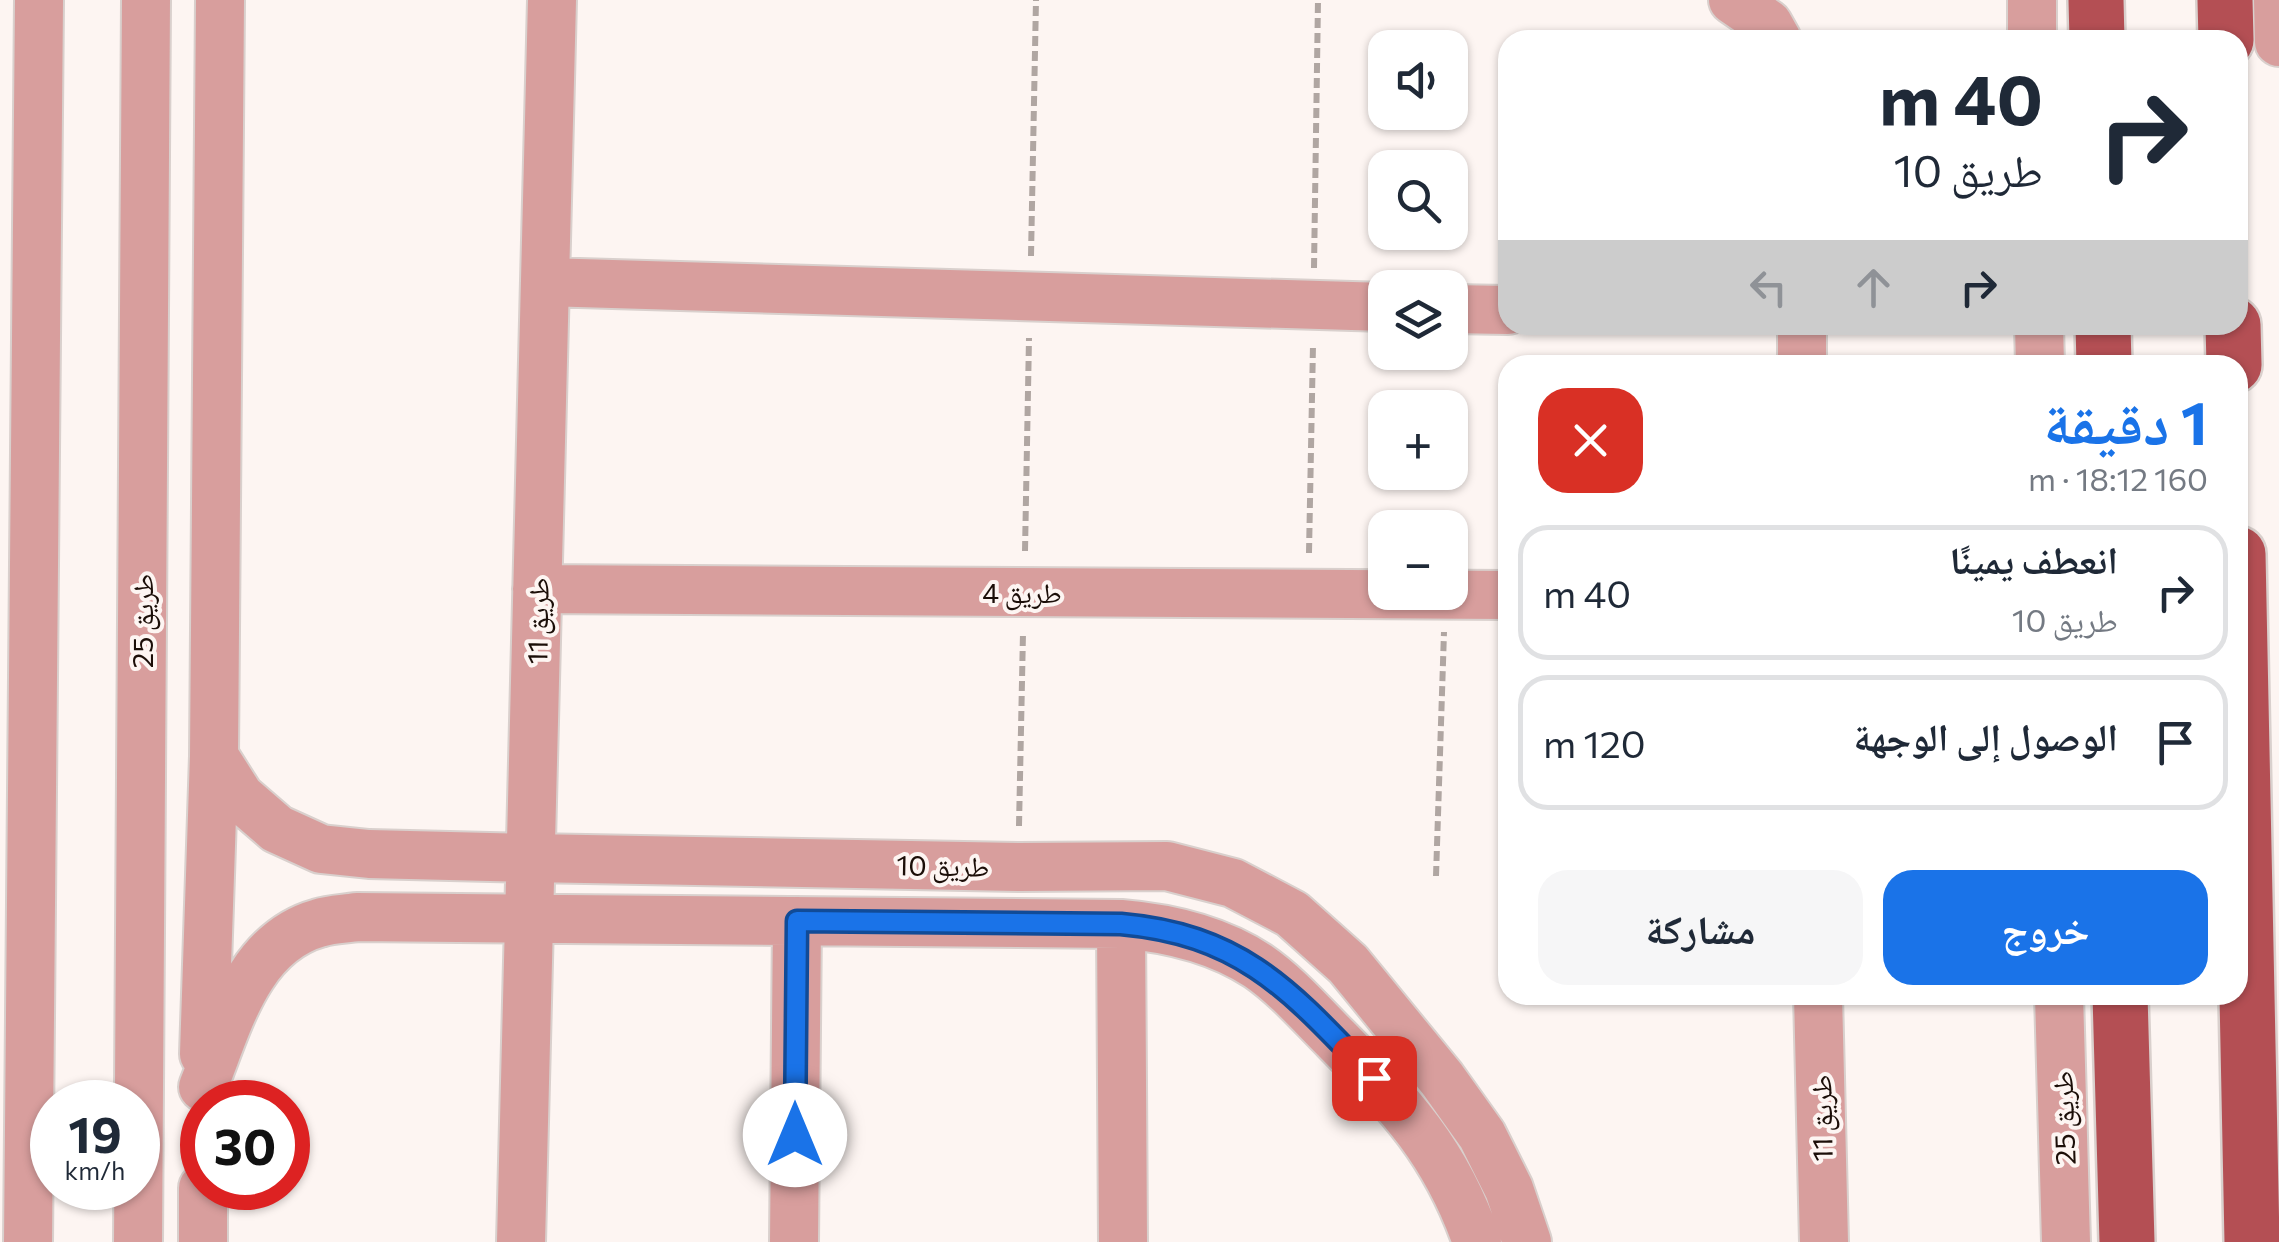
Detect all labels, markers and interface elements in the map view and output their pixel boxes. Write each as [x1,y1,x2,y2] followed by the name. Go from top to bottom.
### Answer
[1368,30,1468,610] map controls
[1368,30,1468,130] button: sound
[1879,54,2043,139] text: 40 m
[2078,70,2208,200] icon: right
[1894,141,2043,196] text: طريق 10
[1368,150,1468,250] button: search
[1741,260,1796,315] icon: left
[1846,260,1901,315] icon: ahead
[1951,260,2006,315] icon: right
[1368,270,1468,370] button: layers
[2043,384,2208,457] text: 1 دقيقة
[1538,388,1643,493] button: close
[1368,390,1468,490] button: +
[2028,458,2208,498] text: 160 m · 18:12
[1368,510,1468,610] button: −
[1950,535,2118,582] text: انعطف يمينًا
[2148,565,2203,620] icon: right
[1543,569,1631,616] text: 40 m
[125,574,161,668] street label: طريق 25
[982,575,1062,611] street label: طريق 4
[519,577,557,665] street label: طريق 11
[2012,599,2118,639] text: طريق 10
[1854,712,2118,759] text: الوصول إلى الوجهة
[2148,715,2203,770] icon: arrive
[1543,719,1645,766] text: 120 m
[896,847,990,885] street label: طريق 10
[1538,870,1863,985] button: مشاركة
[1883,870,2208,985] button: خروج
[1332,1036,1417,1121] pin
[1347,1051,1402,1106] icon: arrive
[2044,1070,2084,1166] street label: طريق 25
[1803,1074,1841,1162] street label: طريق 11
[180,1080,310,1210] speed limit sign: 30
[743,1083,847,1187] position arrow
[68,1102,122,1163] text: 19
[65,1155,125,1185] text: km/h

